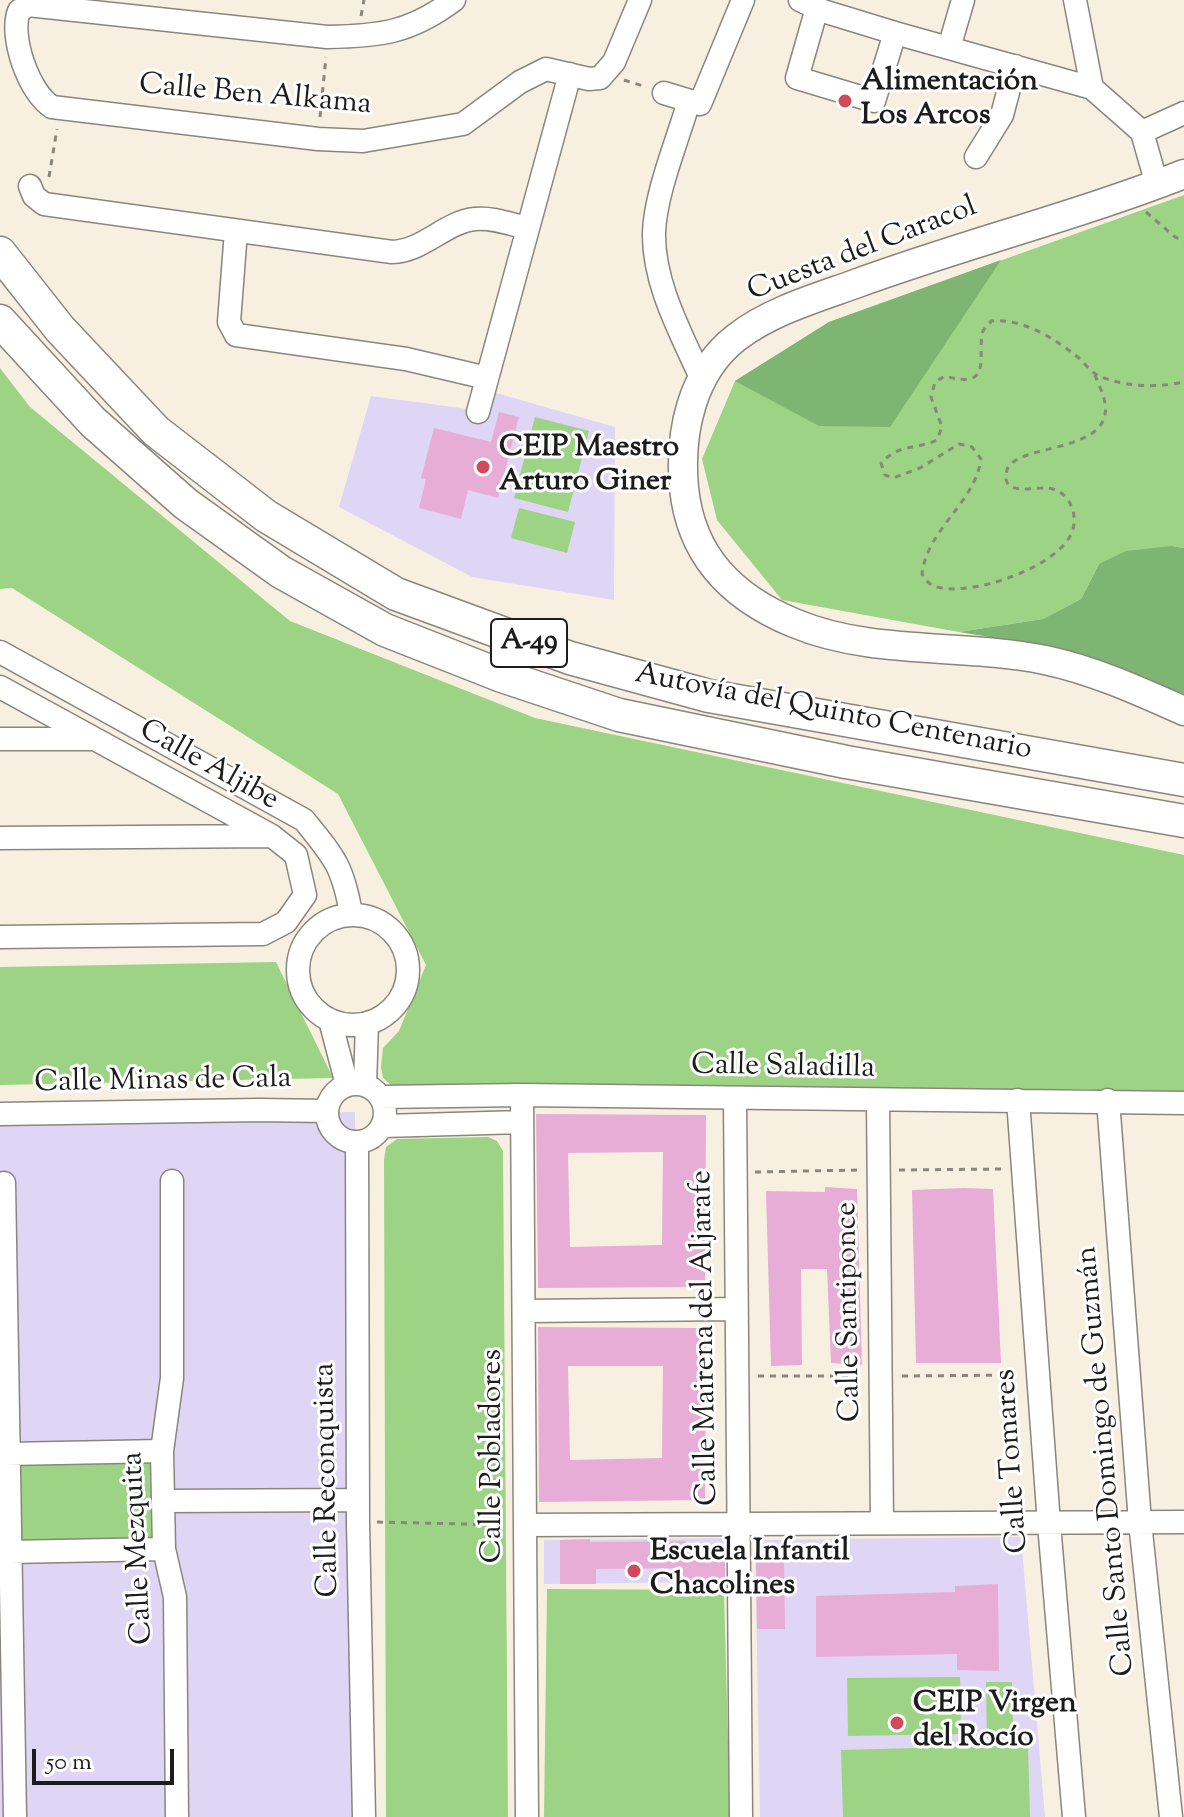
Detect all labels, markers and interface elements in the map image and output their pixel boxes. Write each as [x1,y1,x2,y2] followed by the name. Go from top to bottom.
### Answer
[861,66,1038,136] place label: Alimentación Los Arcos
[137,69,373,125] street label: Calle Ben Alkama
[836,92,854,110] marker: Alimentación Los Arcos
[743,191,983,311] street label: Cuesta del Caracol
[499,432,679,502] place label: CEIP Maestro Arturo Giner
[474,458,492,476] marker: CEIP Maestro Arturo Giner
[491,619,567,667] road number: A-49
[631,658,1035,770] street label: Autovía del Quinto Centenario
[132,714,284,820] street label: Calle Aljibe
[691,1049,875,1089] street label: Calle Saladilla
[34,1063,292,1103] street label: Calle Minas de Cala
[686,1170,728,1506] street label: Calle Mairena del Aljarafe
[831,1202,871,1422] street label: Calle Santiponce
[1071,1245,1145,1677] street label: Calle Santo Domingo de Guzmán
[477,1349,513,1563] street label: Calle Pobladores
[309,1362,349,1598] street label: Calle Reconquista
[990,1368,1038,1554] street label: Calle Tomares
[117,1451,163,1645] street label: Calle Mezquita
[650,1536,849,1606] place label: Escuela Infantil Chacolines
[625,1562,643,1580] marker: Escuela Infantil Chacolines
[913,1688,1077,1758] place label: CEIP Virgen del Rocío
[888,1714,906,1732] marker: CEIP Virgen del Rocío
[36,1733,178,1783] scale bar
[46,1746,92,1780] text: 50 m

